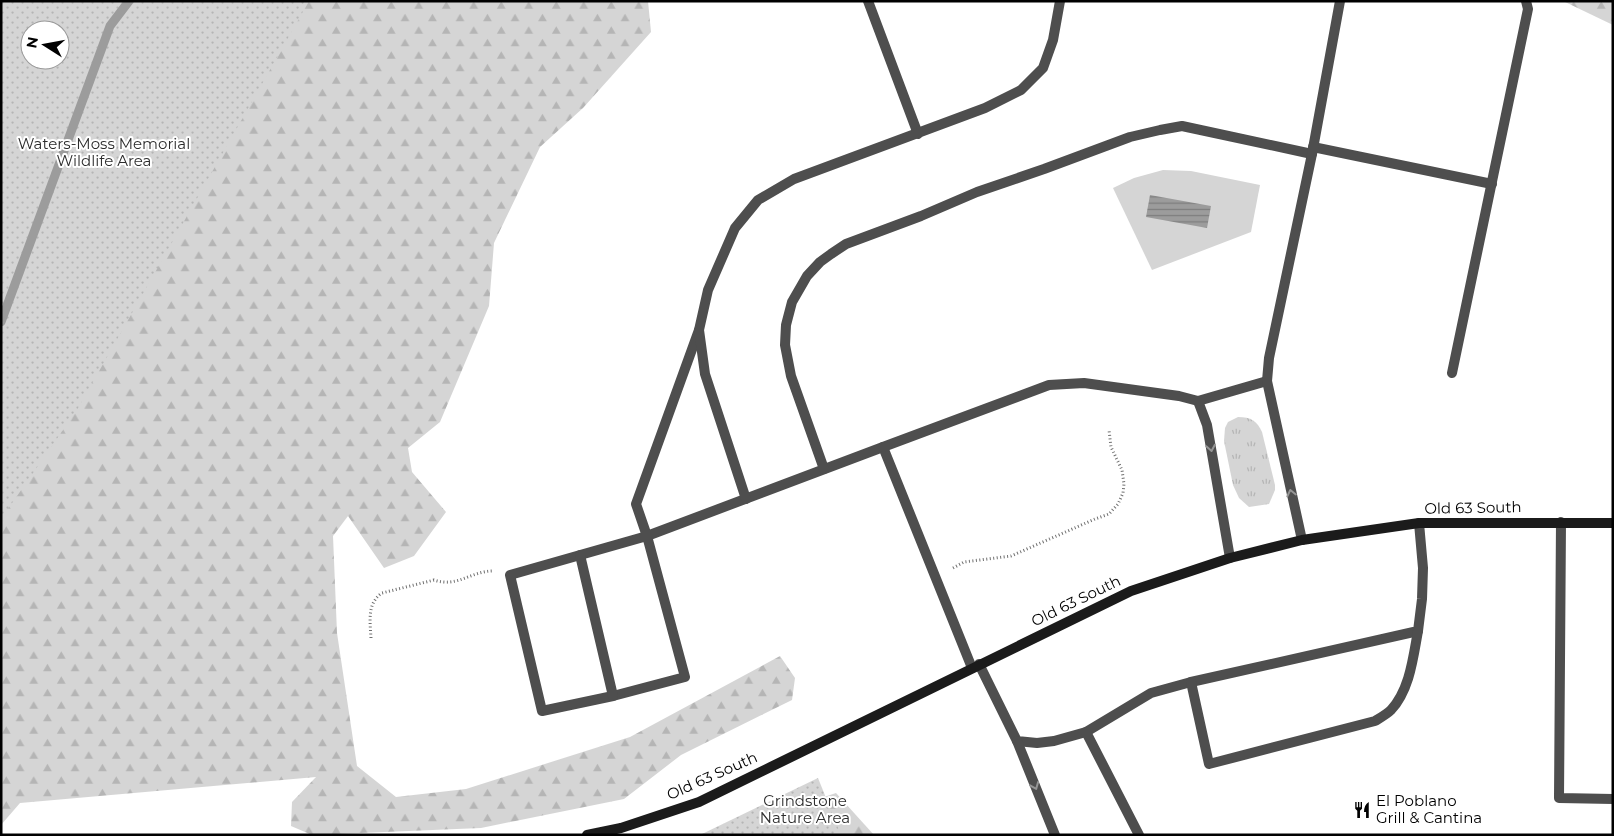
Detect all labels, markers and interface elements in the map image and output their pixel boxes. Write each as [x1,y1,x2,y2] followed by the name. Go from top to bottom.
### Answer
[20,20,70,70] north arrow
[22,35,42,50] text: N
[18,134,190,170] park label: Waters-Moss Memorial Wildlife Area
[1205,443,1215,452] one-way arrow
[1286,488,1297,497] one-way arrow
[1424,497,1522,518] street label: Old 63 South
[1028,571,1124,630] street label: Old 63 South
[664,747,760,804] street label: Old 63 South
[1029,781,1039,790] one-way arrow
[760,791,850,827] park label: Grindstone Nature Area
[1376,791,1482,827] place label: El Poblano Grill & Cantina
[1352,800,1372,820] restaurant icon: El Poblano Grill & Cantina

